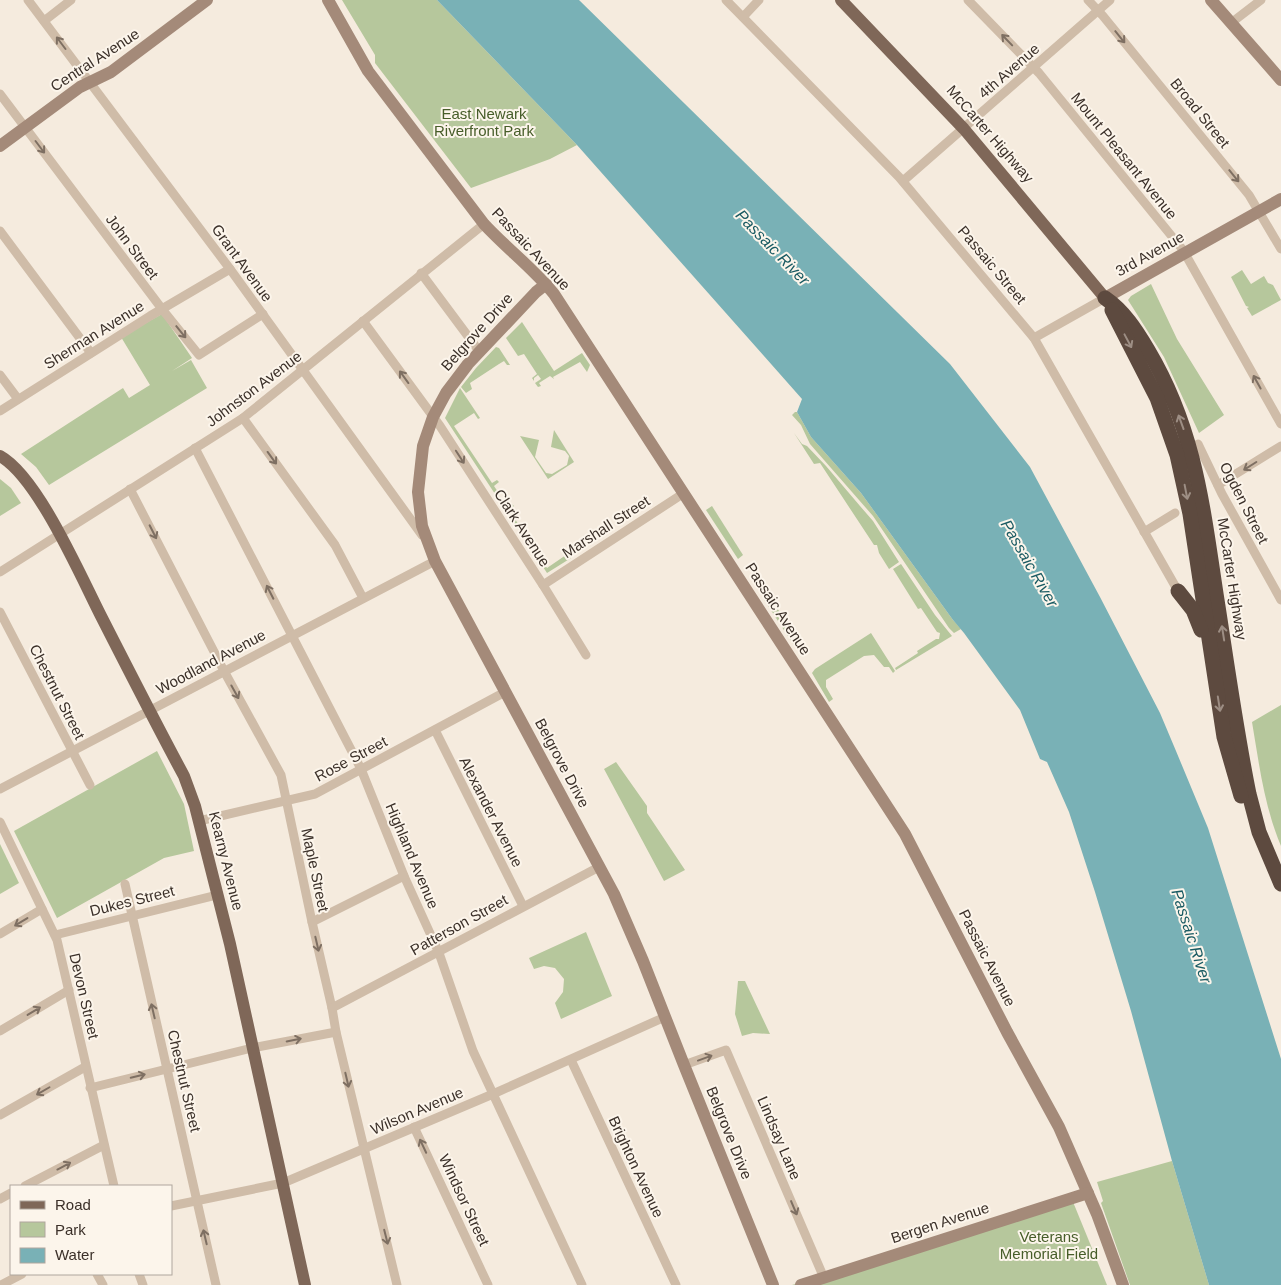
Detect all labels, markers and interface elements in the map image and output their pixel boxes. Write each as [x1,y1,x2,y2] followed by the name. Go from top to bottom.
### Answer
[47,25,142,95] street label: Central Avenue
[1114,30,1125,43] one-way arrow
[1001,34,1013,46] one-way arrow
[55,37,66,50] one-way arrow
[975,40,1042,102] street label: 4th Avenue
[1167,75,1234,151] street label: Broad Street
[943,82,1038,186] street label: McCarter Highway
[1068,89,1181,223] street label: Mount Pleasant Avenue
[434,105,535,139] park label: East Newark Riverfront Park
[34,140,45,153] one-way arrow
[1228,169,1239,182] one-way arrow
[489,204,574,293] street label: Passaic Avenue
[733,206,813,289] water label: Passaic River
[103,211,163,283] street label: John Street
[209,221,276,305] street label: Grant Avenue
[955,222,1031,308] street label: Passaic Street
[1113,228,1187,279] street label: 3rd Avenue
[437,289,516,374] street label: Belgrove Drive
[41,297,147,372] street label: Sherman Avenue
[175,325,186,338] one-way arrow
[1124,333,1133,348] one-way arrow
[203,347,305,430] street label: Johnston Avenue
[399,371,410,384] one-way arrow
[1252,374,1262,389] one-way arrow
[1176,415,1185,430] one-way arrow
[267,450,277,464] one-way arrow
[455,450,465,464] one-way arrow
[1217,459,1273,547] street label: Ogden Street
[1243,461,1257,471] one-way arrow
[1181,484,1191,500] one-way arrow
[491,486,554,570] street label: Clark Avenue
[559,492,653,561] street label: Marshall Street
[998,517,1062,610] water label: Passaic River
[1214,517,1251,642] street label: McCarter Highway
[148,525,158,540] one-way arrow
[742,559,815,658] street label: Passaic Avenue
[265,585,274,600] one-way arrow
[1217,625,1227,641] one-way arrow
[153,626,268,698] street label: Woodland Avenue
[26,641,89,743] street label: Chestnut Street
[230,685,240,700] one-way arrow
[1214,696,1224,712] one-way arrow
[532,715,593,810] street label: Belgrove Drive
[312,732,390,785] street label: Rose Street
[456,754,527,870] street label: Alexander Avenue
[383,800,442,911] street label: Highland Avenue
[206,810,247,912] street label: Kearny Avenue
[298,827,333,914] street label: Maple Street
[88,882,177,919] street label: Dukes Street
[1168,887,1215,986] water label: Passaic River
[407,890,511,958] street label: Patterson Street
[956,906,1019,1009] street label: Passaic Avenue
[14,917,28,927] one-way arrow
[313,936,322,952] one-way arrow
[66,951,103,1041] street label: Devon Street
[148,1003,158,1019] one-way arrow
[27,1005,41,1015] one-way arrow
[164,1028,205,1134] street label: Chestnut Street
[286,1035,302,1045] one-way arrow
[697,1053,712,1062] one-way arrow
[129,1071,145,1080] one-way arrow
[343,1071,352,1087] one-way arrow
[368,1083,466,1138] street label: Wilson Avenue
[703,1084,756,1182] street label: Belgrove Drive
[36,1086,51,1096] one-way arrow
[754,1093,805,1182] street label: Lindsay Lane
[606,1113,667,1220] street label: Brighton Avenue
[418,1139,427,1154] one-way arrow
[436,1151,493,1249] street label: Windsor Street
[57,1161,72,1171] one-way arrow
[10,1185,172,1275] legend
[55,1196,91,1213] text: Road
[889,1199,991,1246] street label: Bergen Avenue
[789,1200,799,1215] one-way arrow
[55,1221,86,1238] text: Park
[1000,1228,1098,1262] park label: Veterans Memorial Field
[382,1229,391,1245] one-way arrow
[200,1230,209,1246] one-way arrow
[55,1246,94,1263] text: Water

